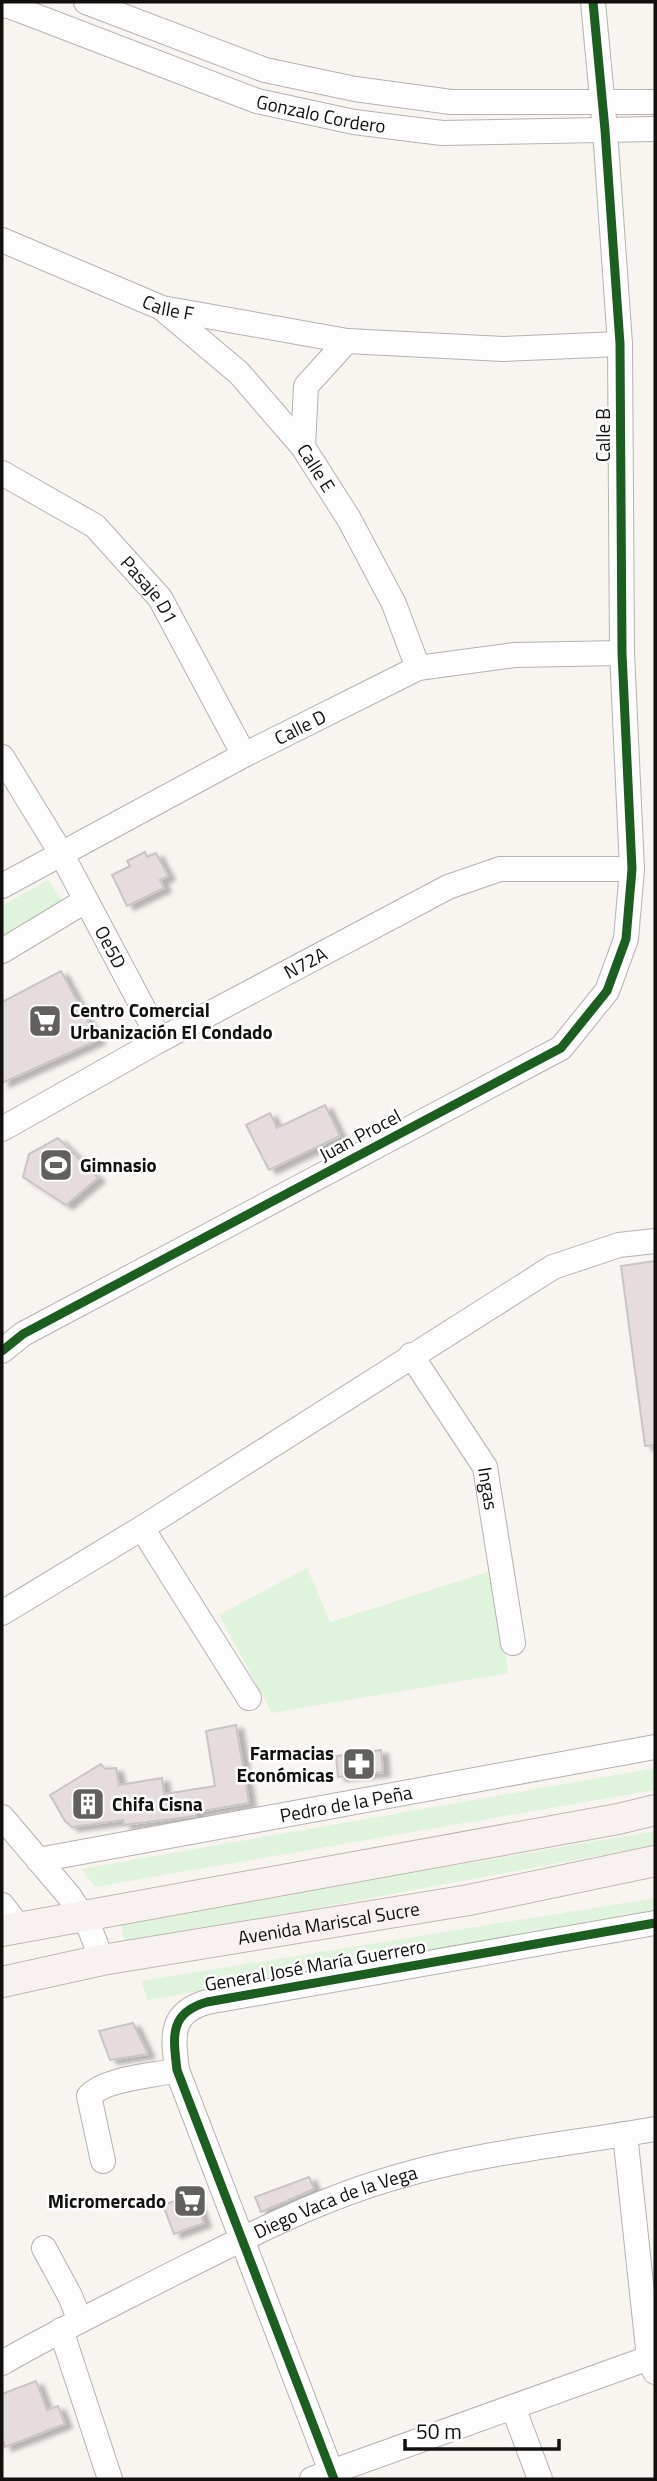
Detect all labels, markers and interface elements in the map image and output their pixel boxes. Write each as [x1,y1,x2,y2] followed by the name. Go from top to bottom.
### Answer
[254,86,387,140] street label: Gonzalo Cordero
[138,286,197,327] street label: Calle F
[588,408,617,462] street label: Calle B
[290,438,343,498] street label: Calle E
[114,549,186,628] street label: Pasaje D1
[269,701,331,752] street label: Calle D
[88,920,135,973] street label: Oe5D
[278,939,332,986] street label: N72A
[70,995,273,1046] place label: Centro Comercial Urbanización El Condado
[26,1002,64,1040] supermarket icon: Centro Comercial Urbanización El Condado
[314,1101,406,1168] street label: Juan Procel
[37,1146,75,1184] sports icon: Gimnasio
[80,1150,157,1179] place label: Gimnasio
[471,1465,507,1512] street label: Ingas
[236,1738,334,1789] place label: Farmacias Económicas
[340,1745,378,1783] pharmacy icon: Farmacias Económicas
[277,1777,415,1829] street label: Pedro de la Peña
[69,1785,107,1823] building icon: Chifa Cisna
[112,1789,203,1818] place label: Chifa Cisna
[235,1893,422,1952] street label: Avenida Mariscal Sucre
[202,1931,428,1998] street label: General José María Guerrero
[248,2157,421,2246] street label: Diego Vaca de la Vega
[171,2182,209,2220] supermarket icon: Micromercado
[48,2186,166,2215] place label: Micromercado
[405,2408,559,2452] scale bar
[416,2415,462,2447] text: 50 m

